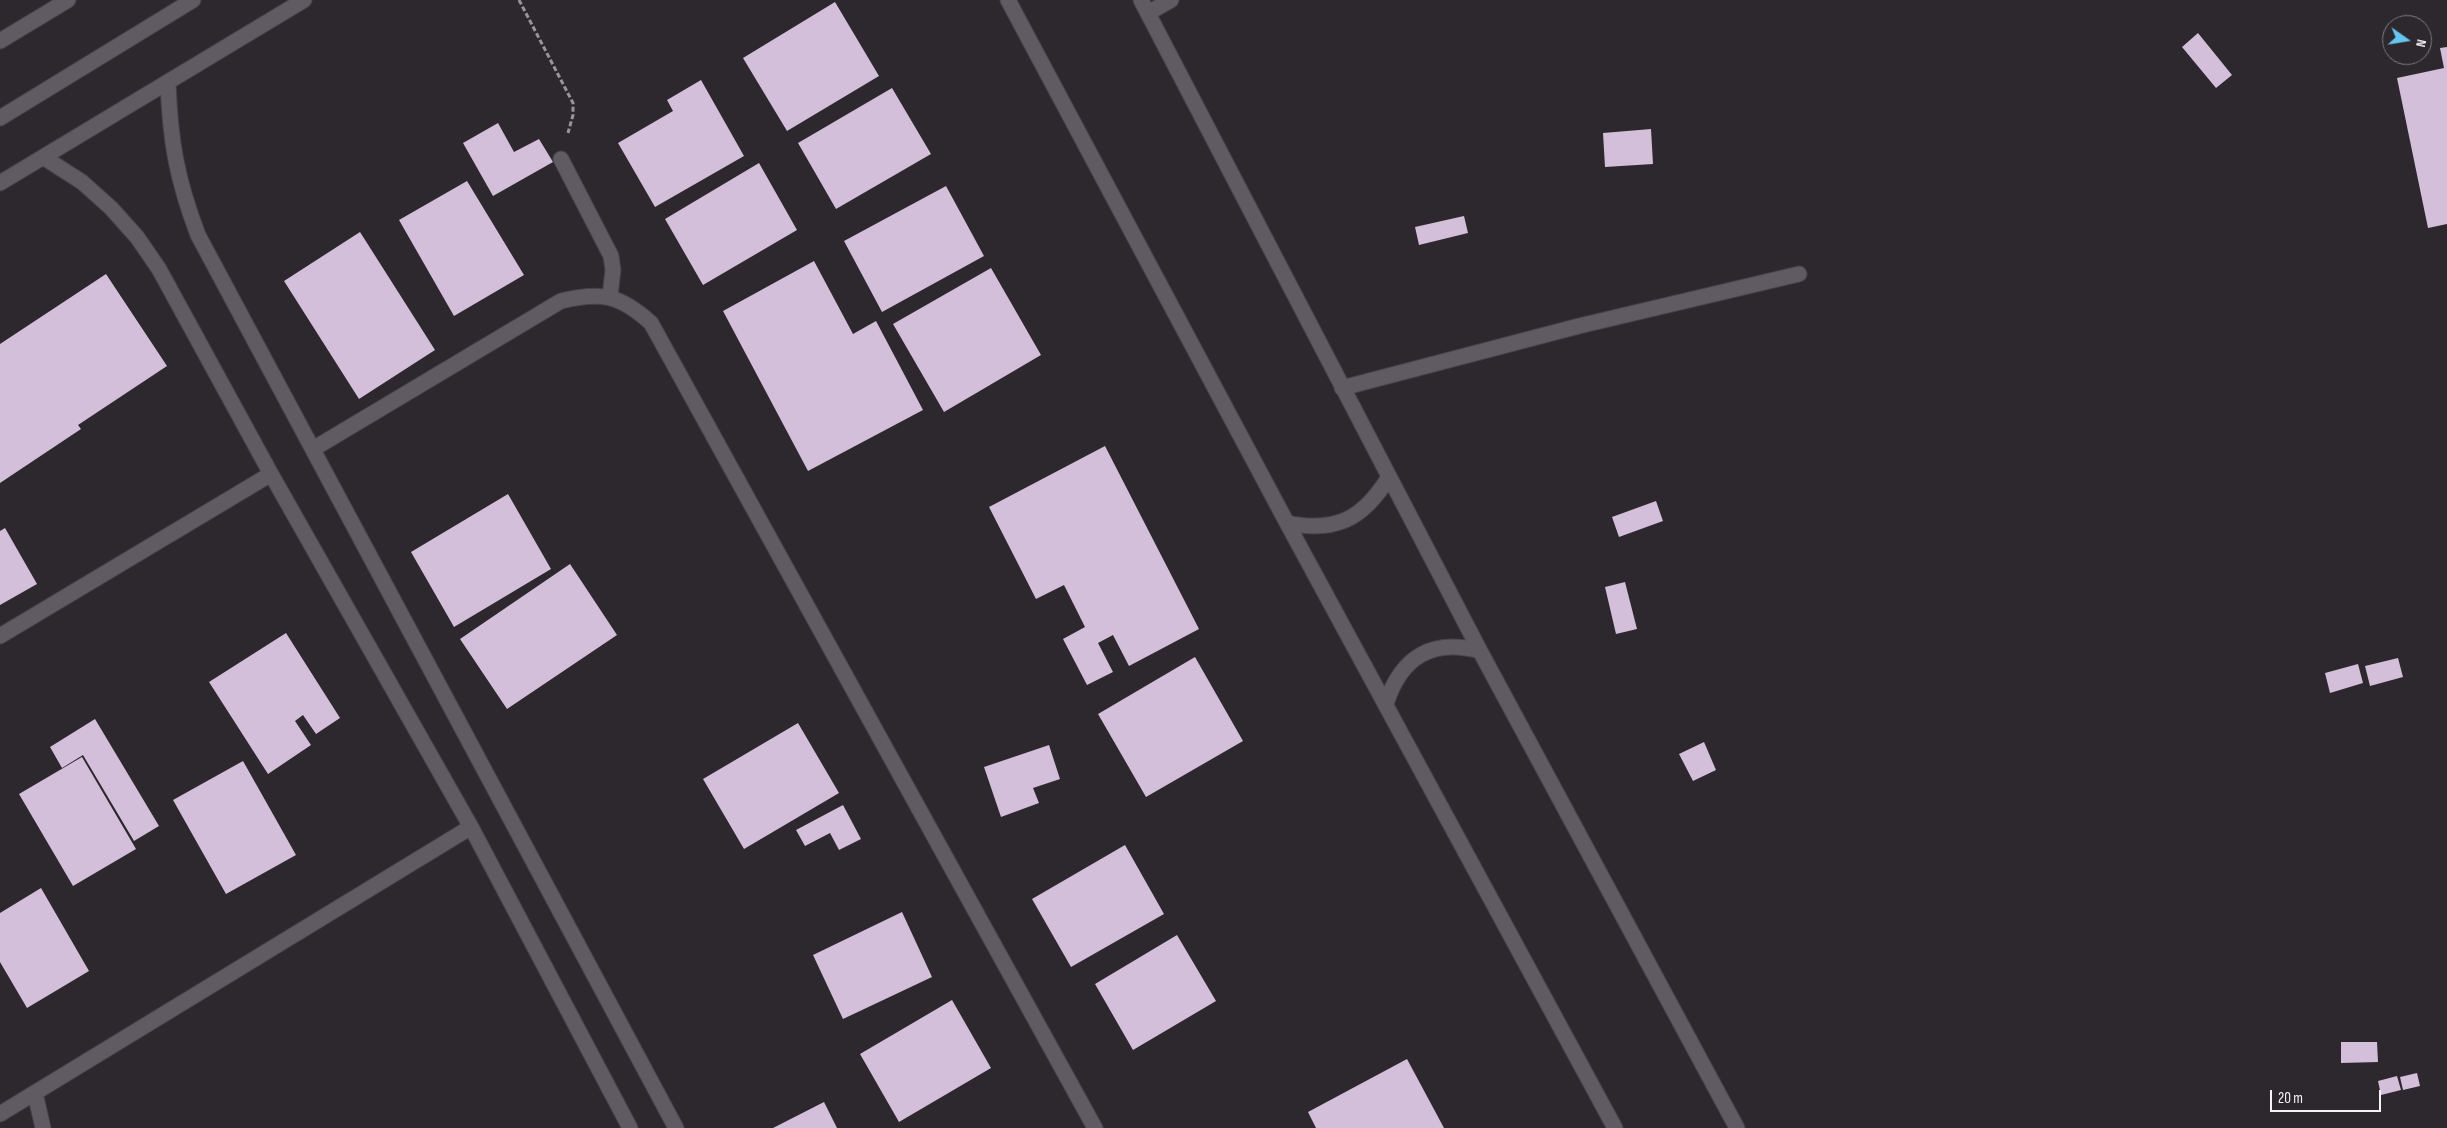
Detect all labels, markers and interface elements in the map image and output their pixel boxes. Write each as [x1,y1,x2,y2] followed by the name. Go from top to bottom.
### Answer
[2382,15,2432,65] north arrow
[2412,38,2430,49] text: N
[2272,1080,2383,1112] scale bar
[2278,1089,2303,1108] text: 20 m

